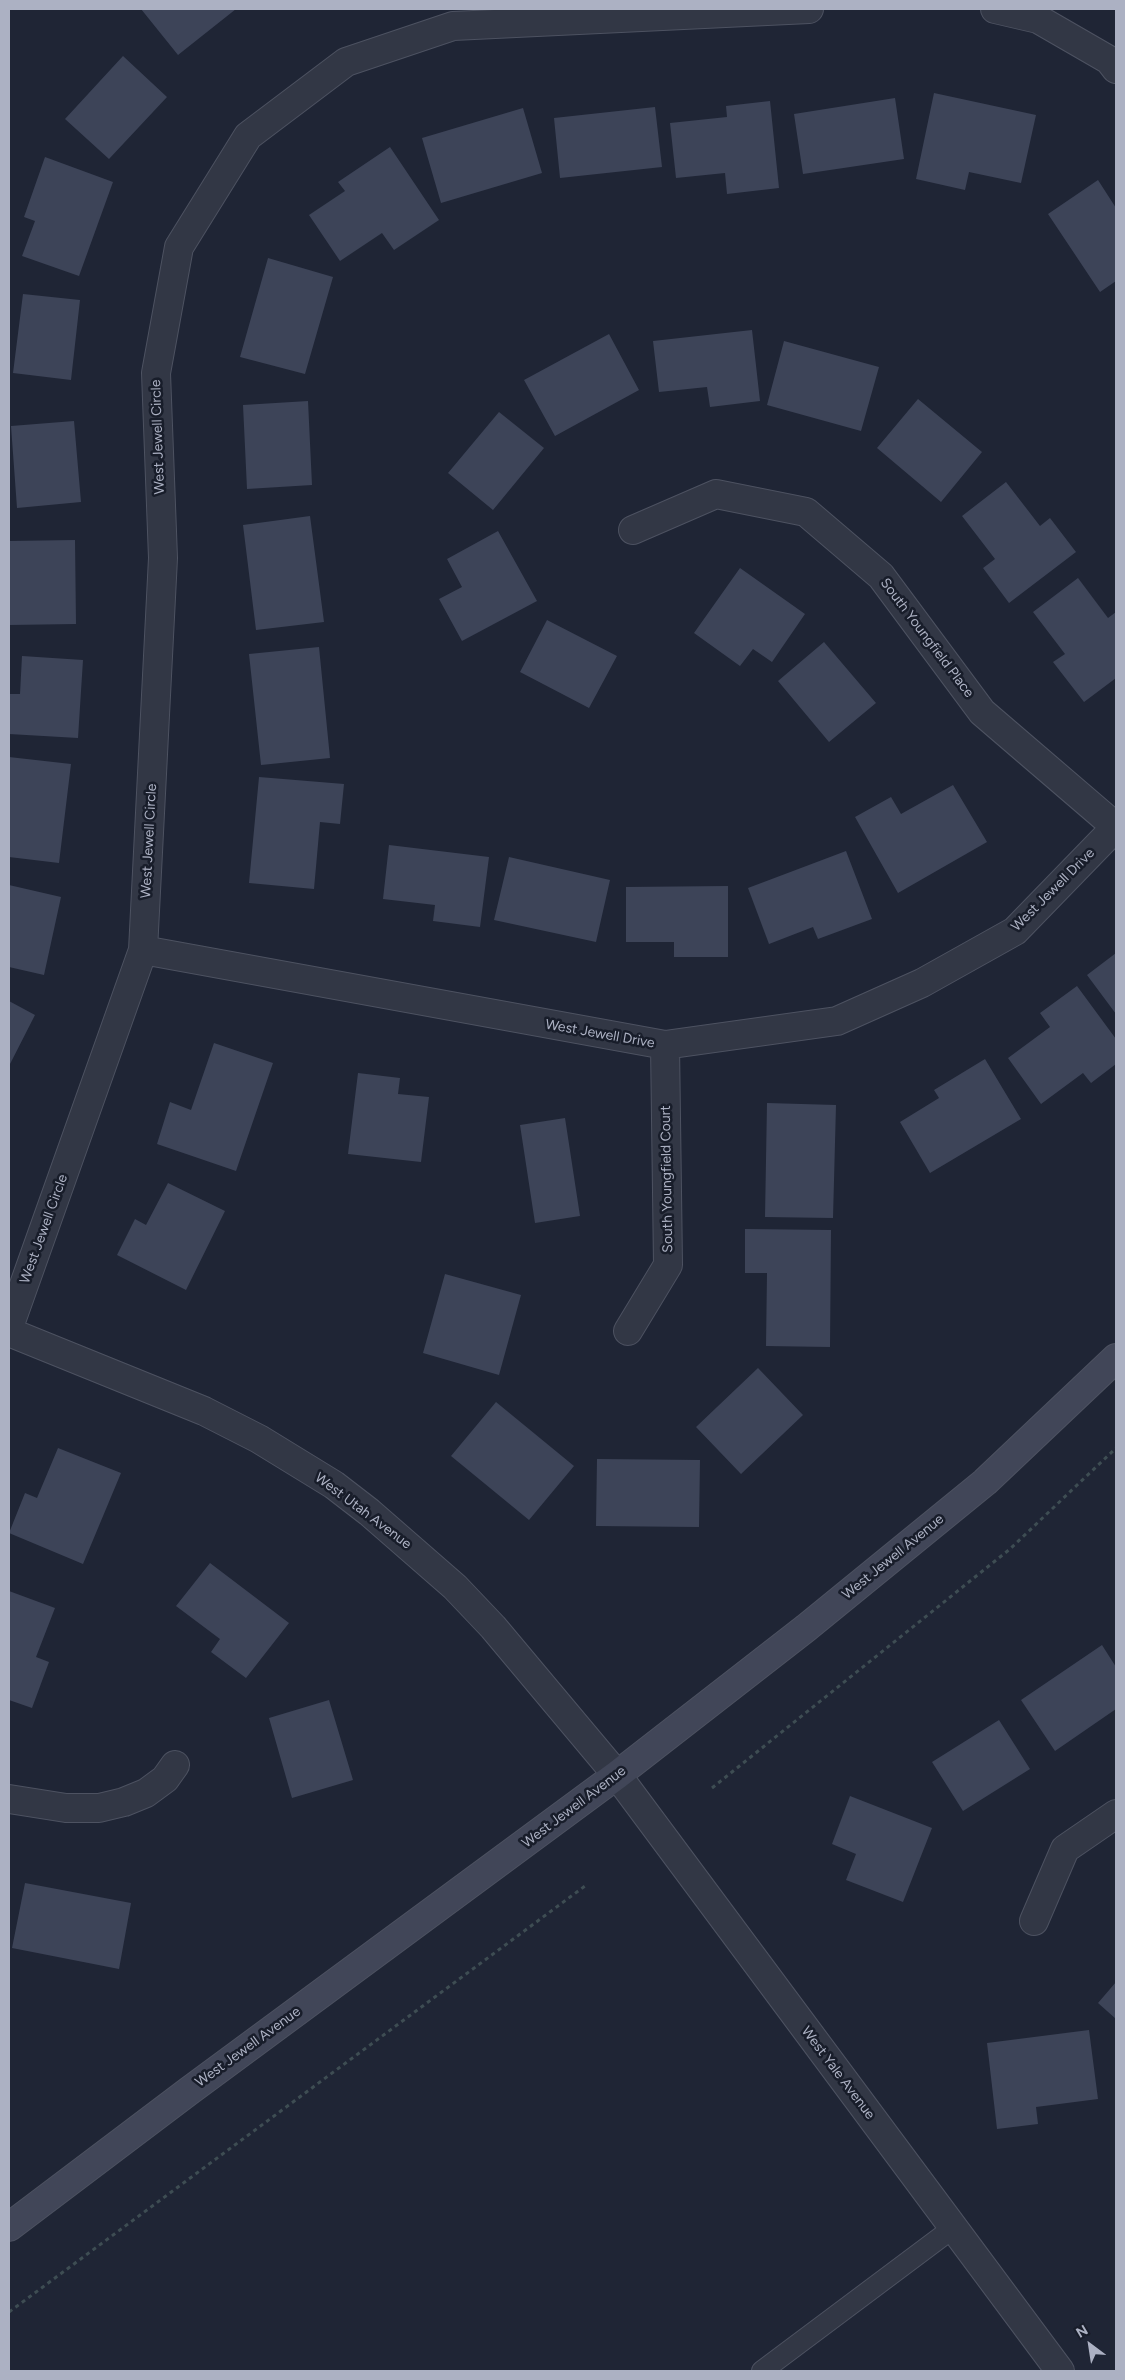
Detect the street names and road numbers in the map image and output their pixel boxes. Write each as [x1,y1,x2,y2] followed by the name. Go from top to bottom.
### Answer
[148,379,168,495] street label: West Jewell Circle
[877,575,977,701] street label: South Youngfield Place
[138,783,160,899] street label: West Jewell Circle
[1008,845,1098,935] street label: West Jewell Drive
[544,1016,656,1052] street label: West Jewell Drive
[657,1105,677,1253] street label: South Youngfield Court
[16,1172,72,1286] street label: West Jewell Circle
[311,1469,415,1553] street label: West Utah Avenue
[839,1511,947,1603] street label: West Jewell Avenue
[519,1762,629,1852] street label: West Jewell Avenue
[192,2003,304,2091] street label: West Jewell Avenue
[798,2023,878,2123] street label: West Yale Avenue

